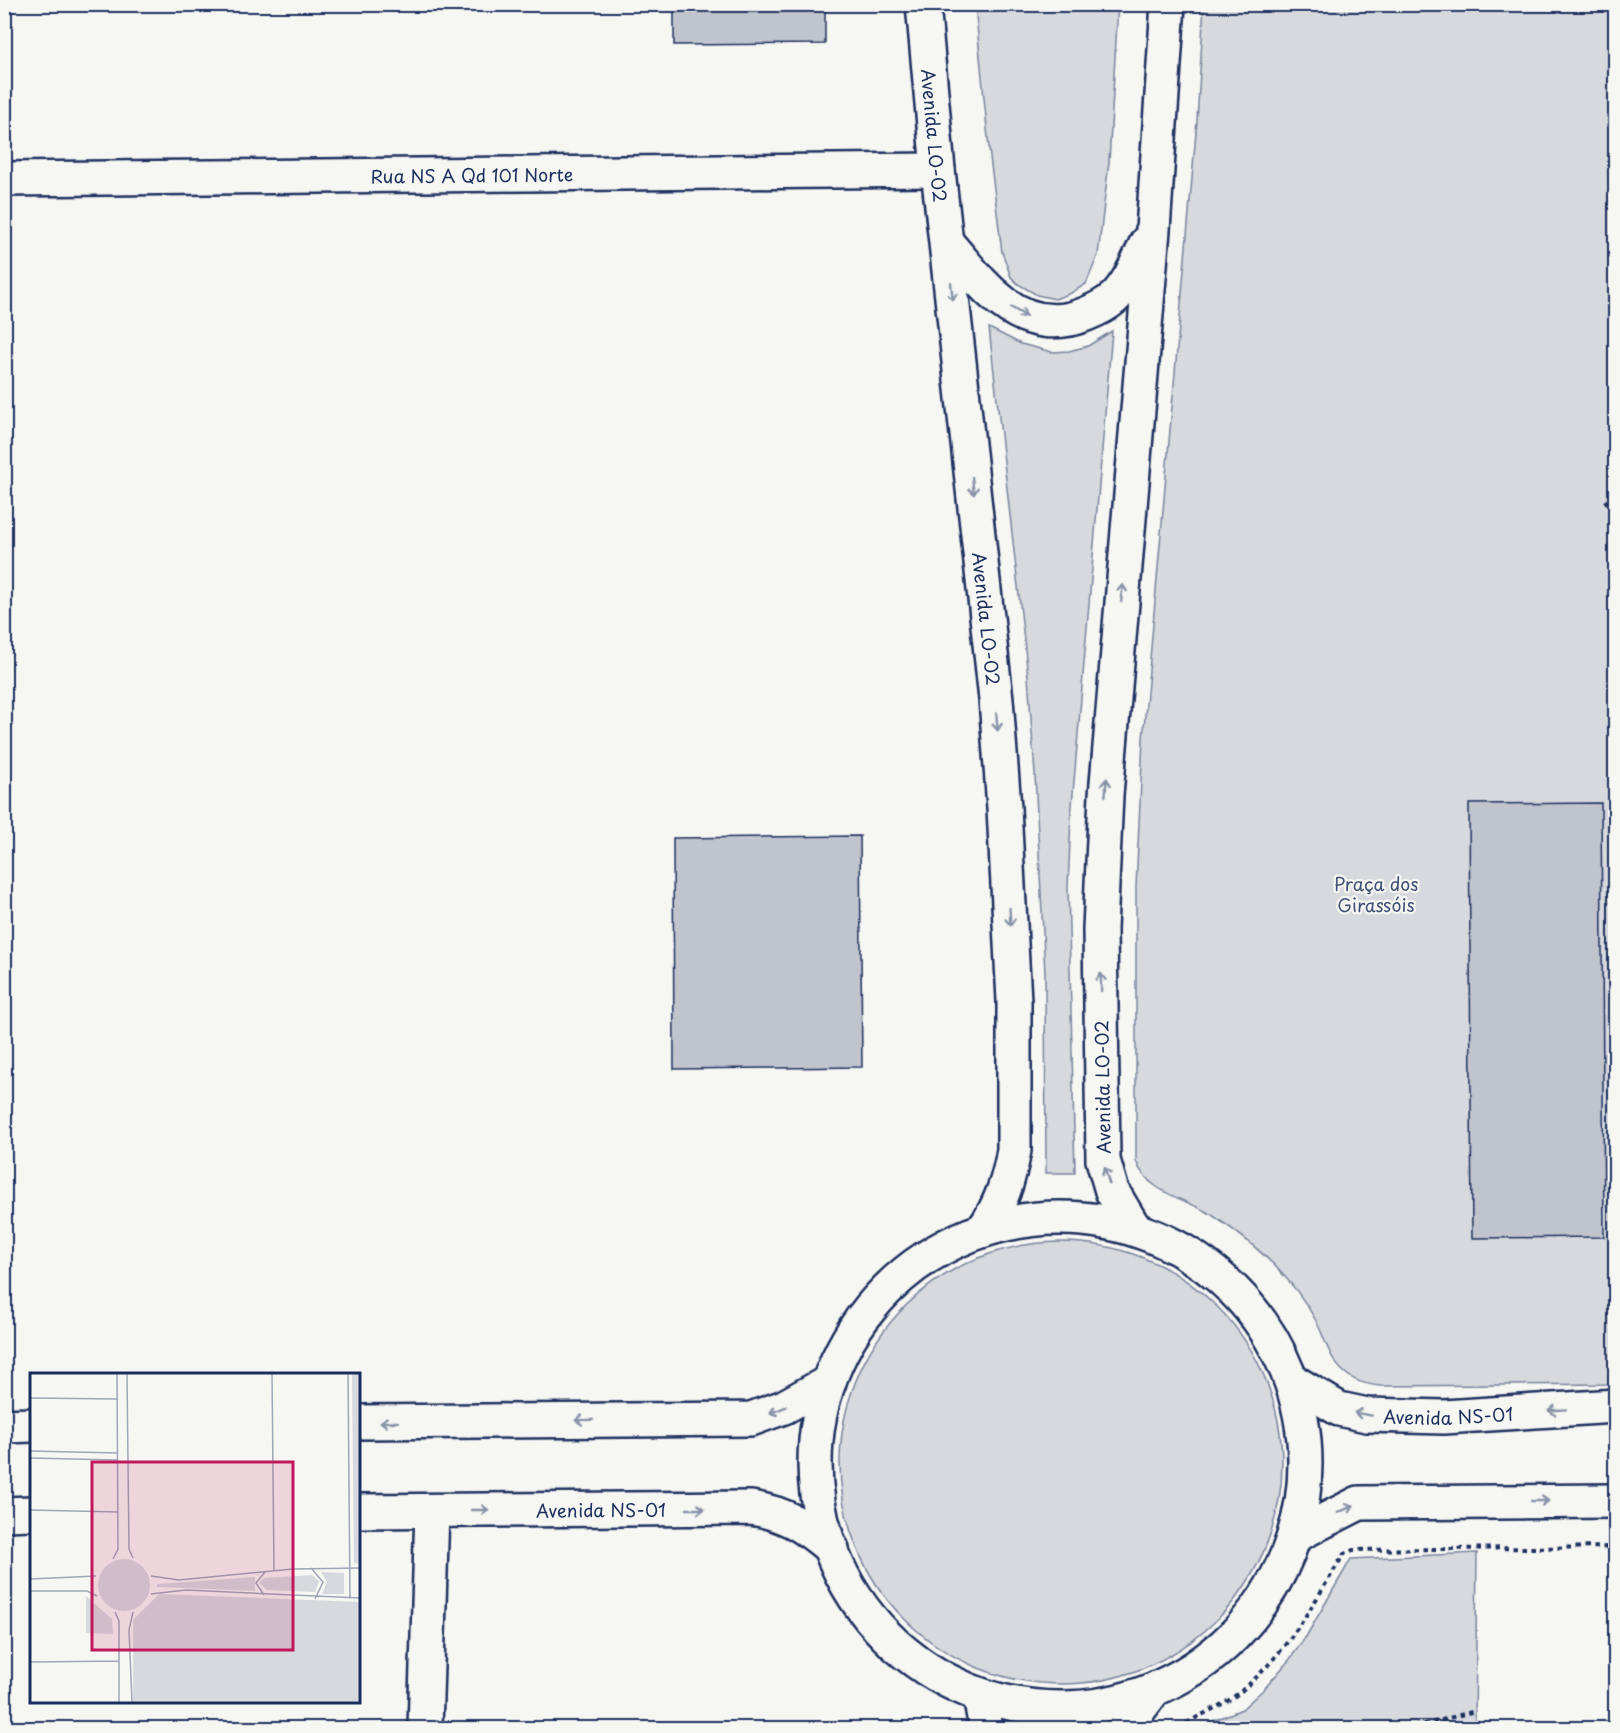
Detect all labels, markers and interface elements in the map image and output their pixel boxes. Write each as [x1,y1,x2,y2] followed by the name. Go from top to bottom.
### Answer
[915,68,955,203] street label: Avenida LO-02
[371,160,573,189] street label: Rua NS A Qd 101 Norte
[947,282,958,302] one-way arrow
[1010,306,1027,318] one-way arrow
[968,476,979,496] one-way arrow
[966,551,1008,687] street label: Avenida LO-02
[1117,583,1128,603] one-way arrow
[992,712,1003,732] one-way arrow
[1101,778,1112,798] one-way arrow
[1334,870,1418,918] park label: Praça dos Girassóis
[1005,906,1016,926] one-way arrow
[1095,973,1106,993] one-way arrow
[1087,1020,1117,1154] street label: Avenida LO-02
[1101,1167,1112,1186] one-way arrow
[30,1373,360,1703] inset map
[1383,1399,1514,1431] street label: Avenida NS-01
[1548,1404,1568,1415] one-way arrow
[769,1405,787,1416] one-way arrow
[1353,1408,1373,1419] one-way arrow
[574,1414,594,1426] one-way arrow
[379,1416,399,1428] one-way arrow
[536,1495,666,1523] street label: Avenida NS-01
[1529,1495,1549,1507] one-way arrow
[685,1503,705,1515] one-way arrow
[1337,1503,1355,1515] one-way arrow
[469,1504,489,1516] one-way arrow

